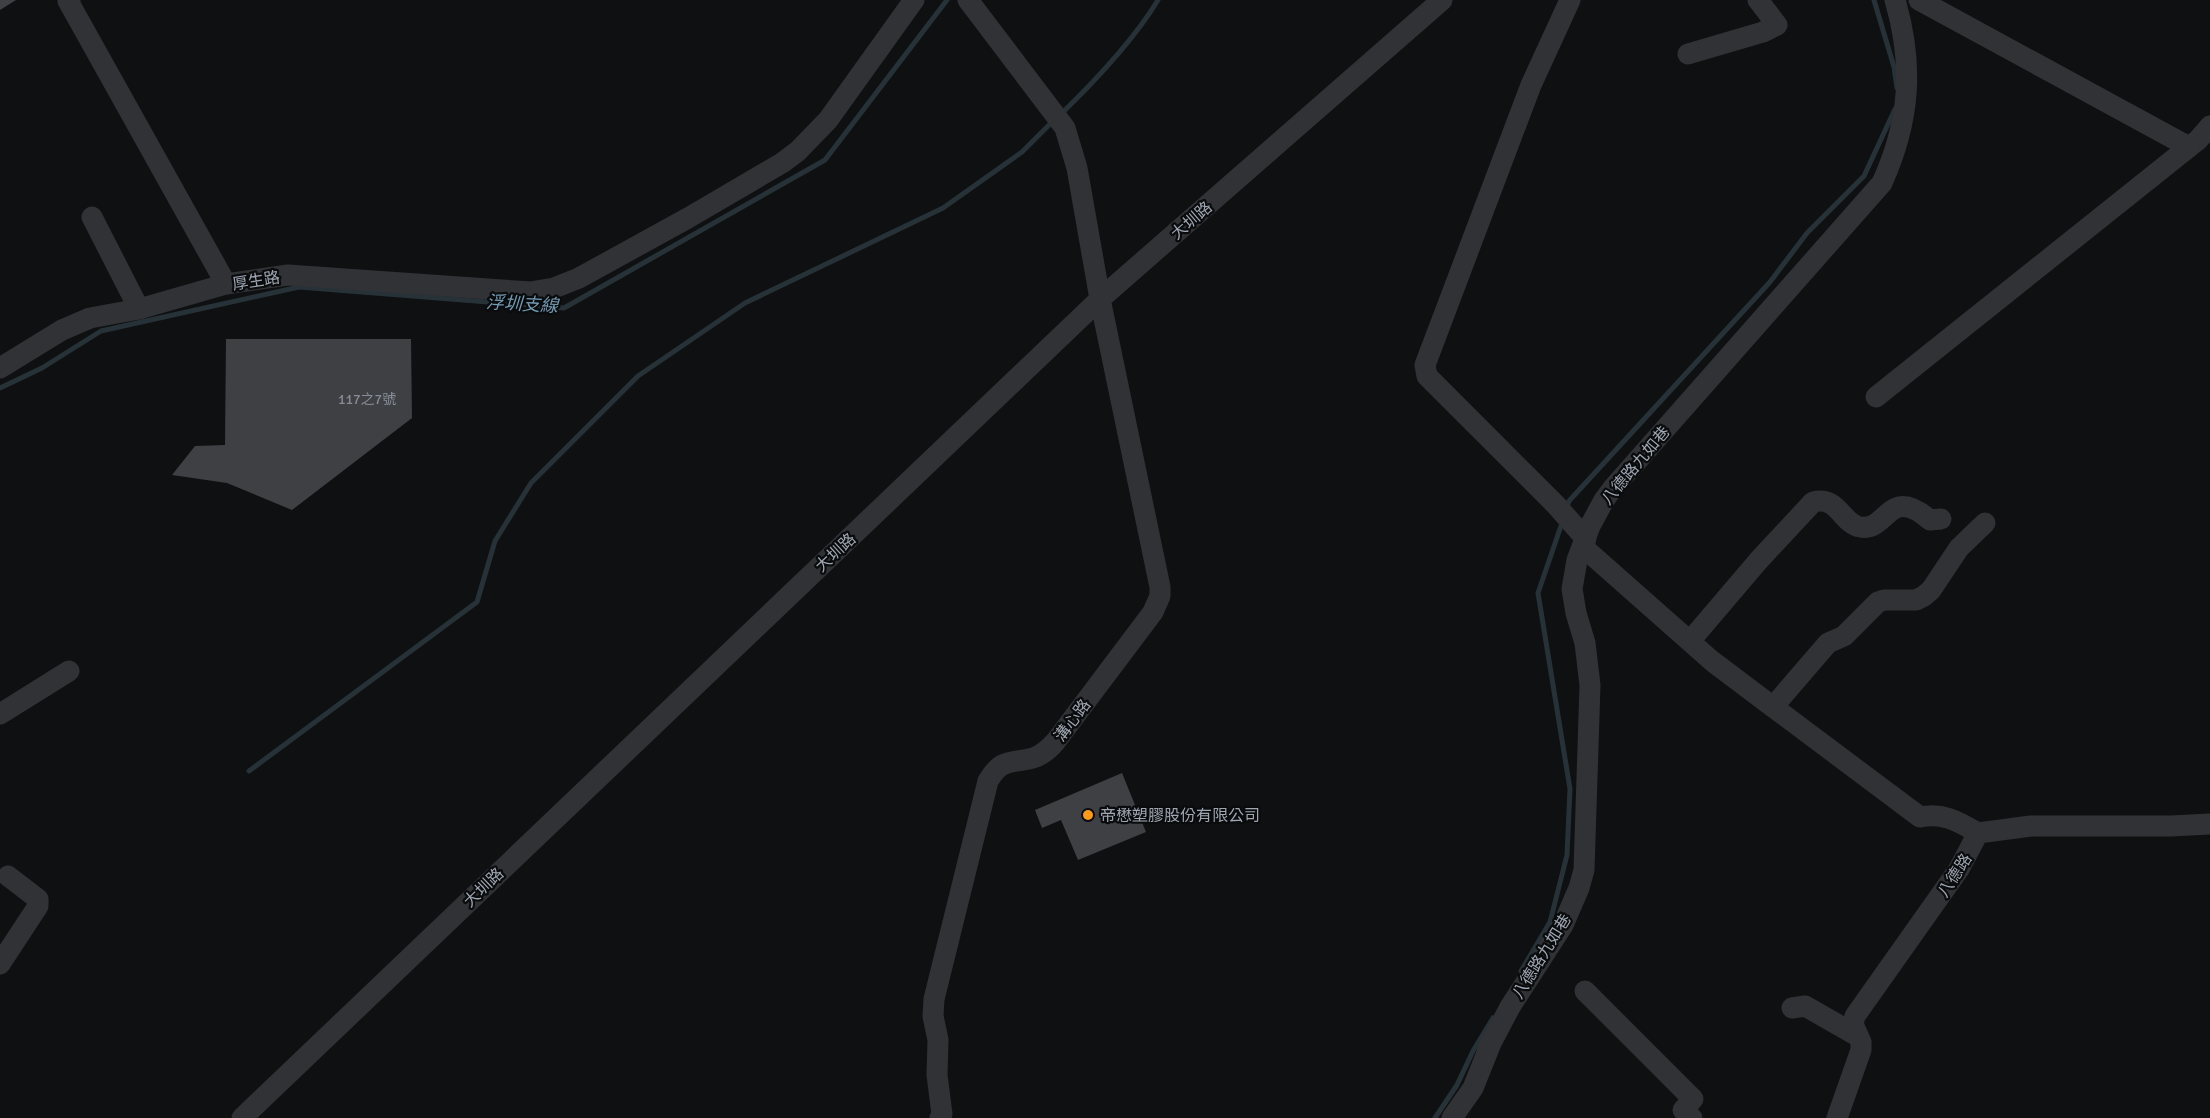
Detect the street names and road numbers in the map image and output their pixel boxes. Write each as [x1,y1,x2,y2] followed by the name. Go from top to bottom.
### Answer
[1167,197,1216,244] street label: 大圳路
[231,267,281,295] street label: 厚生路
[1597,422,1674,509] street label: 八德路九如巷
[811,529,860,576] street label: 大圳路
[1050,695,1095,746] street label: 溝心路
[1933,850,1976,901] street label: 八德路
[459,864,508,912] street label: 大圳路
[1508,911,1576,1003] street label: 八德路九如巷

